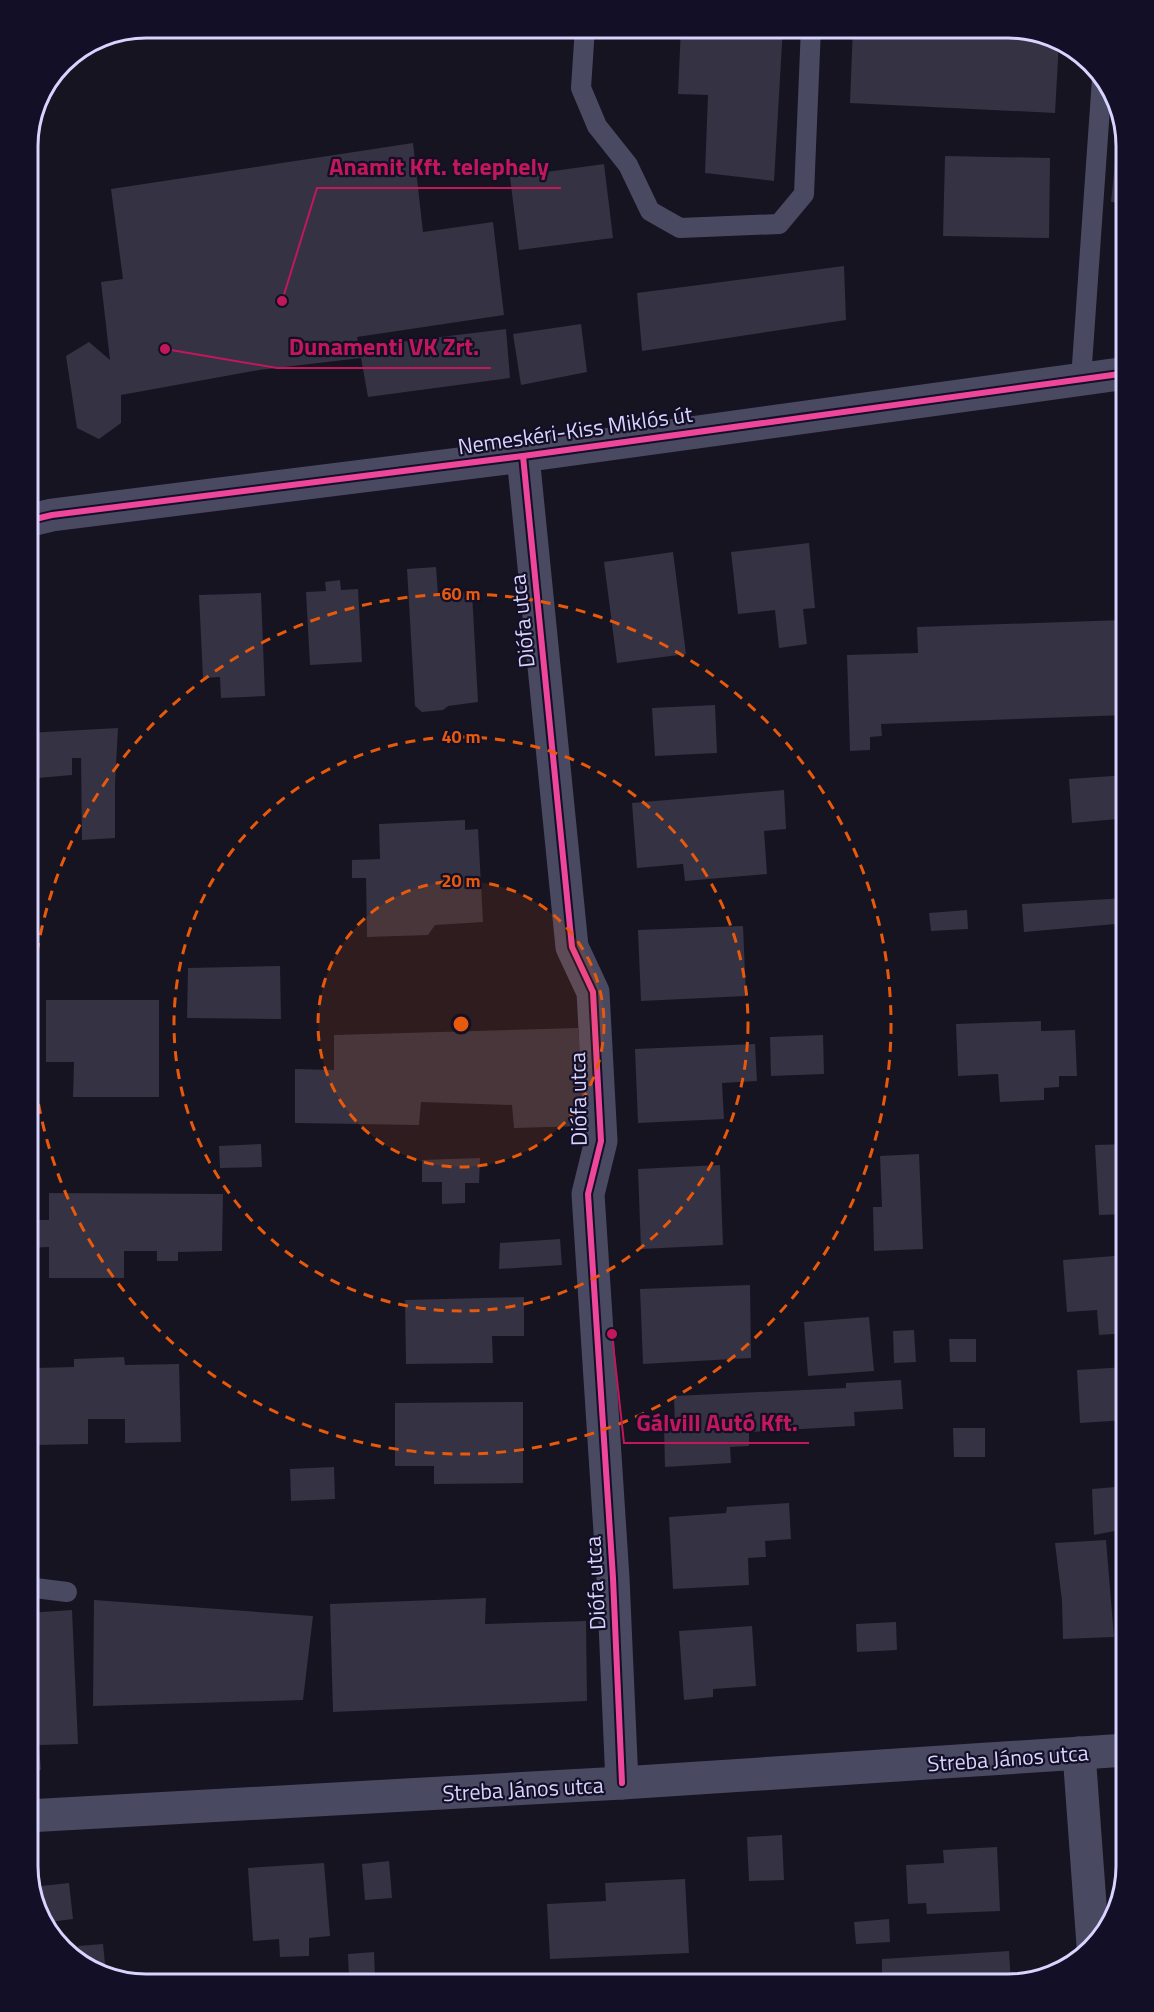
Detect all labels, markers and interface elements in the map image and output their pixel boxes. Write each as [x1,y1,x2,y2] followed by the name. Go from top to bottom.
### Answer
[317,146,561,188] callout: Anamit Kft. telephely
[329,148,549,184] text: Anamit Kft. telephely
[277,326,491,368] callout: Dunamenti VK Zrt.
[289,328,479,364] text: Dunamenti VK Zrt.
[455,397,695,463] street label: Nemeskéri-Kiss Miklós út
[500,573,544,669] street label: Diófa utca
[441,580,481,607] text: 60 m
[441,723,481,750] text: 40 m
[441,867,481,894] text: 20 m
[451,1014,471,1034] centre of rings
[560,1052,596,1146] street label: Diófa utca
[624,1401,809,1443] callout: Gálvill Autó Kft.
[636,1404,798,1440] text: Gálvill Autó Kft.
[576,1535,614,1631] street label: Diófa utca
[926,1735,1090,1781] street label: Streba János utca
[442,1768,604,1810] street label: Streba János utca

